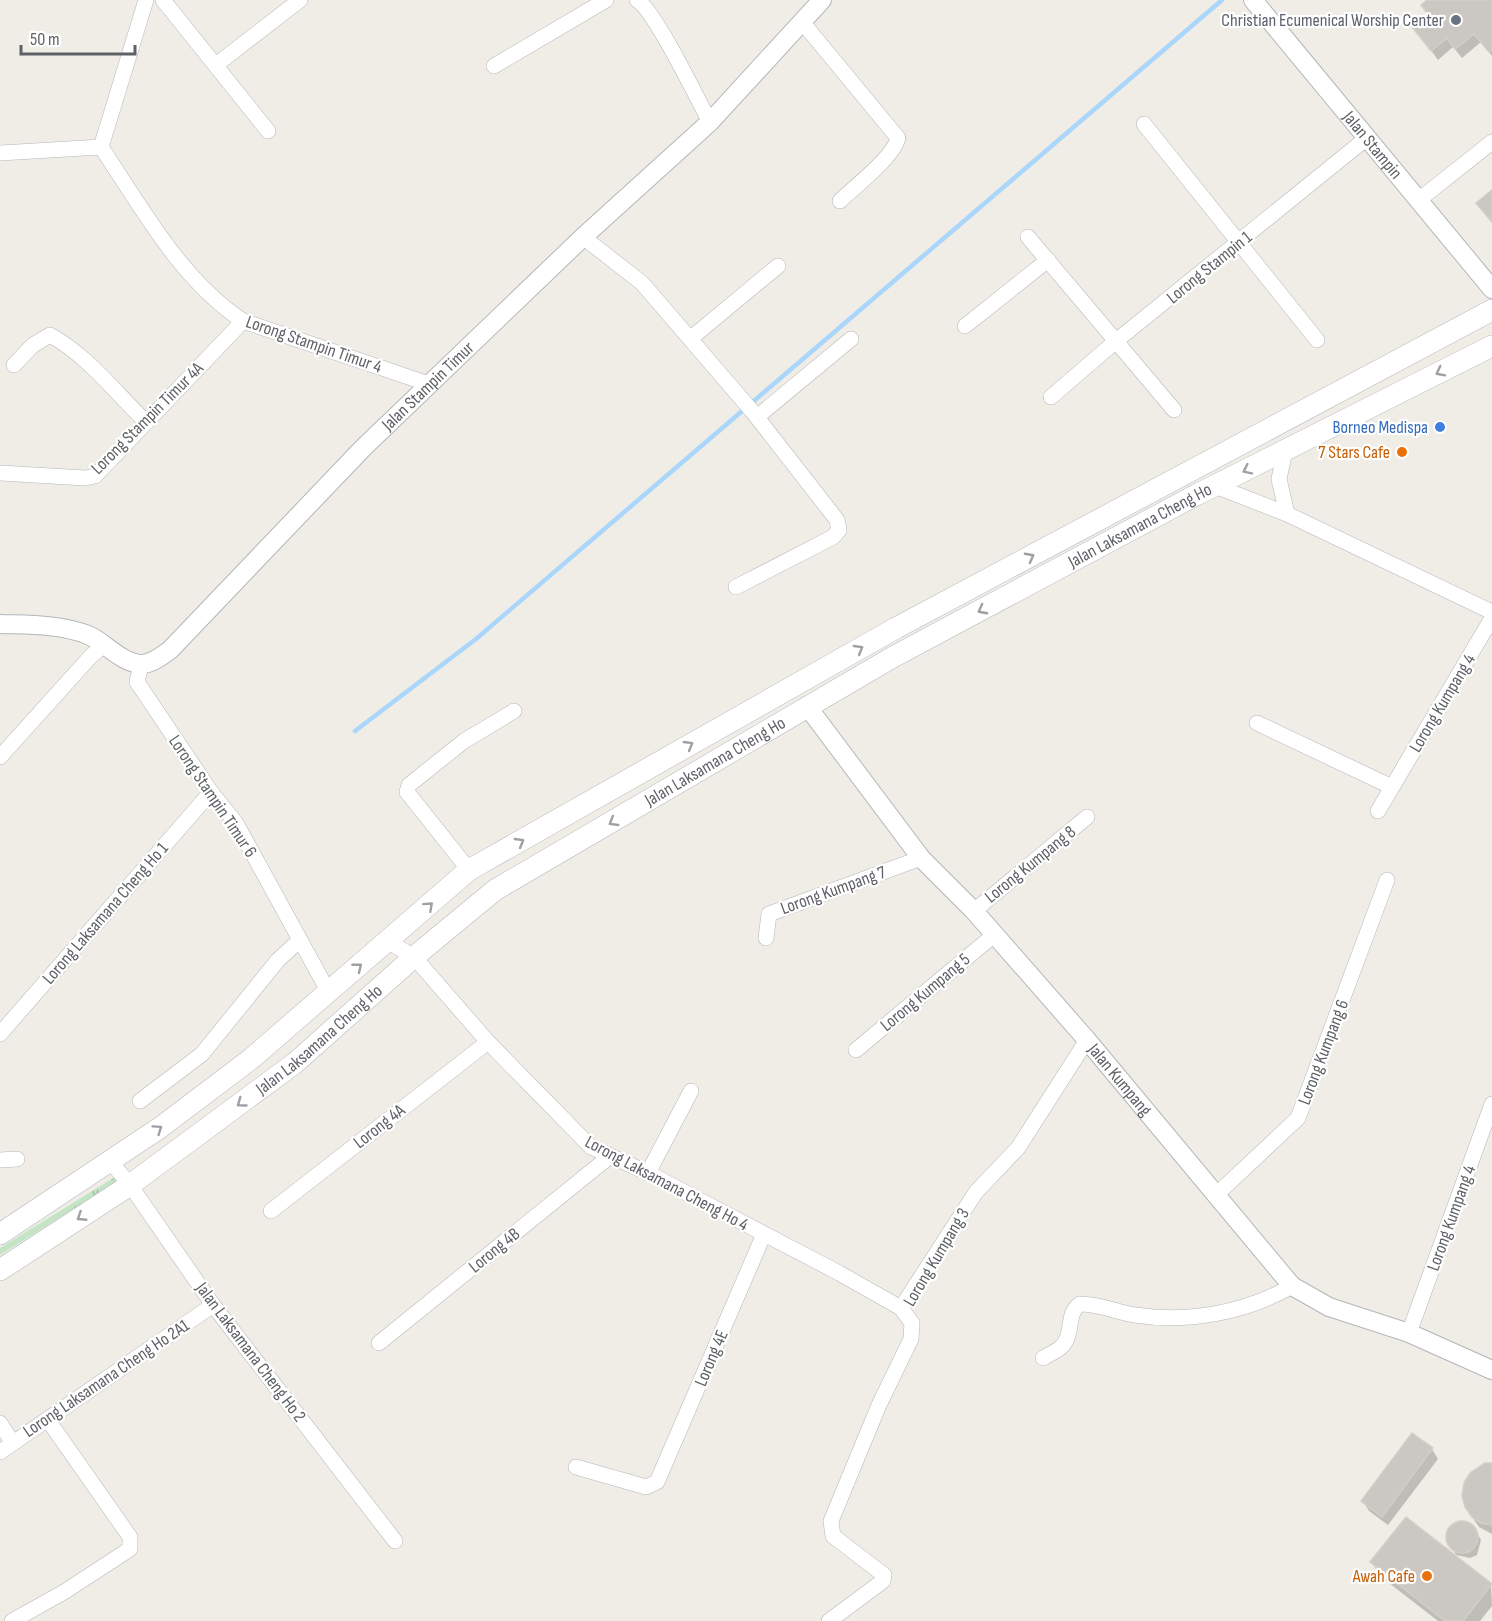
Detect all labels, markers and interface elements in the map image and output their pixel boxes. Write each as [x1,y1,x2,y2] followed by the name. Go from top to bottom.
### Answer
[1221,10,1444,31] place label: Christian Ecumenical Worship Center
[1449,13,1463,27] marker: Christian Ecumenical Worship Center
[21,18,135,56] scale bar
[30,29,60,50] text: 50 m
[1338,106,1407,183] street label: Jalan Stampin
[1163,226,1257,308] street label: Lorong Stampin 1
[243,311,385,378] street label: Lorong Stampin Timur 4
[377,337,478,436] street label: Jalan Stampin Timur
[87,358,208,479] street label: Lorong Stampin Timur 4A
[1435,365,1446,377] one-way arrow
[1332,417,1428,438] place label: Borneo Medispa
[1433,420,1447,434] marker: Borneo Medispa
[1318,442,1390,463] place label: 7 Stars Cafe
[1395,445,1409,459] marker: 7 Stars Cafe
[1243,463,1253,474] one-way arrow
[1064,479,1215,573] street label: Jalan Laksamana Cheng Ho
[1024,553,1035,564] one-way arrow
[977,603,988,614] one-way arrow
[853,645,863,657] one-way arrow
[1405,650,1480,756] street label: Lorong Kumpang 4
[640,712,789,811] street label: Jalan Laksamana Cheng Ho
[164,731,261,861] street label: Lorong Stampin Timur 6
[683,741,693,753] one-way arrow
[609,815,619,827] one-way arrow
[981,821,1080,907] street label: Lorong Kumpang 8
[513,837,524,849] one-way arrow
[38,838,173,988] street label: Lorong Laksamana Cheng Ho 1
[778,861,889,919] street label: Lorong Kumpang 7
[422,902,433,913] one-way arrow
[876,949,974,1036] street label: Lorong Kumpang 5
[351,963,362,974] one-way arrow
[251,980,387,1100] street label: Jalan Laksamana Cheng Ho
[1294,996,1353,1108] street label: Lorong Kumpang 6
[1083,1039,1156,1120] street label: Jalan Kumpang
[237,1096,248,1107] one-way arrow
[349,1100,409,1153] street label: Lorong 4A
[152,1125,163,1136] one-way arrow
[582,1131,752,1236] street label: Lorong Laksamana Cheng Ho 4
[1423,1162,1480,1274] street label: Lorong Kumpang 4
[899,1204,974,1310] street label: Lorong Kumpang 3
[76,1210,87,1221] one-way arrow
[465,1223,524,1277] street label: Lorong 4B
[191,1278,310,1426] street label: Jalan Laksamana Cheng Ho 2
[19,1315,194,1442] street label: Lorong Laksamana Cheng Ho 2A1
[690,1327,733,1389] street label: Lorong 4E
[1352,1566,1415,1587] place label: Awah Cafe
[1420,1569,1434,1583] marker: Awah Cafe

